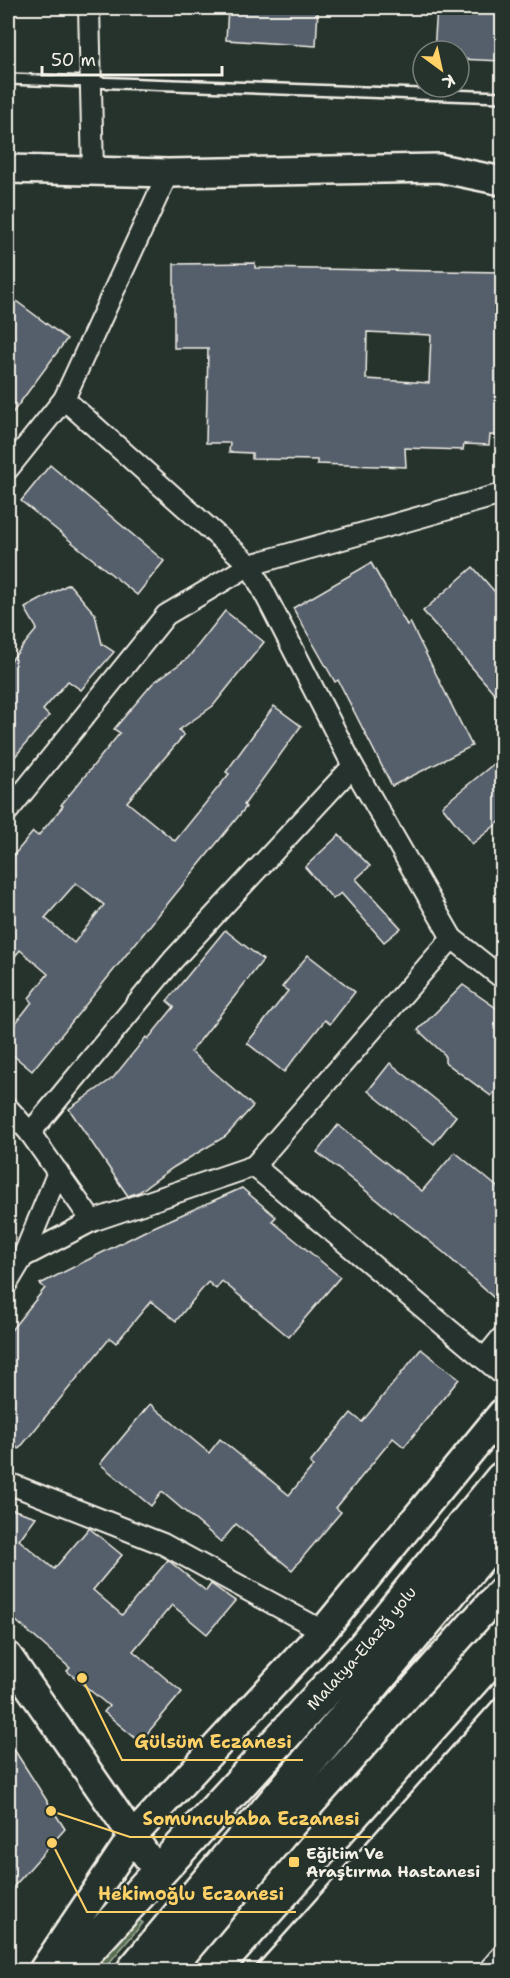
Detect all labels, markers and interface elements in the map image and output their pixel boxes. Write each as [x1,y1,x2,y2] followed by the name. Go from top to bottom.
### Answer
[42,39,222,77] scale bar
[411,39,471,99] north arrow
[51,48,96,72] text: 50 m
[439,69,459,93] text: K
[302,1582,421,1715] street label: Malatya-Elazığ yolu
[122,1724,303,1760] callout: Gülsüm Eczanesi
[134,1730,292,1754] text: Gülsüm Eczanesi
[130,1801,371,1837] callout: Somuncubaba Eczanesi
[142,1807,360,1831] text: Somuncubaba Eczanesi
[306,1843,480,1882] place label: Eğitim Ve Araştırma Hastanesi
[287,1855,301,1869] marker: Eğitim Ve Araştırma Hastanesi
[87,1876,296,1912] callout: Hekimoğlu Eczanesi
[98,1882,284,1906] text: Hekimoğlu Eczanesi

